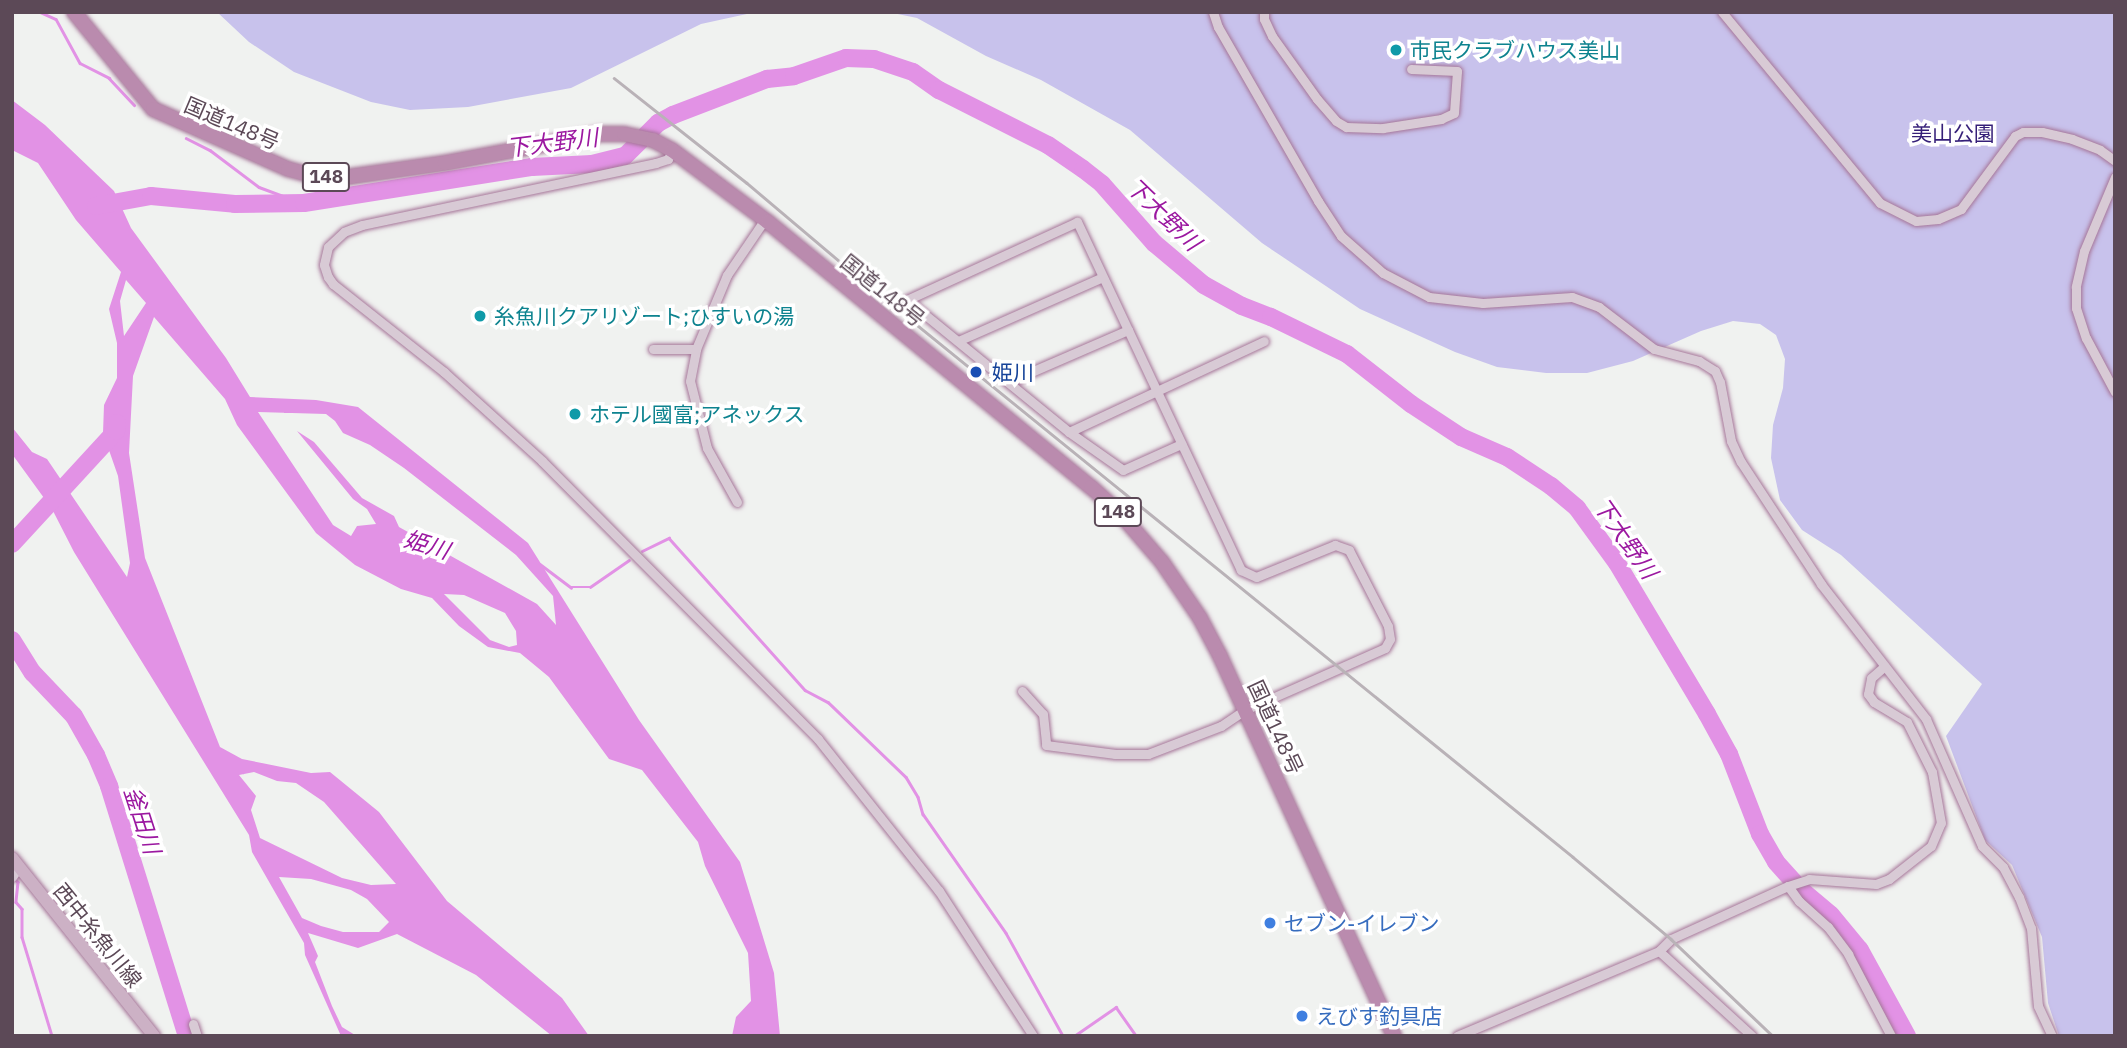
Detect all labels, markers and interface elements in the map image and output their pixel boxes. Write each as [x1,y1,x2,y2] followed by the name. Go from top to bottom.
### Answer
[1410,37,1620,63] place label: 市民クラブハウス美山
[1388,42,1404,58] marker: 市民クラブハウス美山
[181,92,283,154] street label: 国道148号
[1911,120,1995,146] park label: 美山公園
[505,123,599,161] water label: 下大野川
[302,162,350,192] road number: 148
[1121,172,1207,256] water label: 下大野川
[836,248,930,332] street label: 国道148号
[494,303,794,329] place label: 糸魚川クアリゾート;ひすいの湯
[472,308,488,324] marker: 糸魚川クアリゾート;ひすいの湯
[992,359,1034,385] place label: 姫川
[966,362,986,382] marker: 姫川
[589,401,805,427] place label: ホテル國富;アネックス
[567,406,583,422] marker: ホテル國富;アネックス
[1588,492,1664,584] water label: 下大野川
[1094,496,1142,527] road number: 148
[401,524,453,564] water label: 姫川
[1243,676,1309,778] street label: 国道148号
[119,783,167,857] water label: 釜田川
[49,878,147,992] street label: 西中糸魚川線
[1284,910,1439,936] place label: セブン-イレブン
[1262,915,1278,931] marker: セブン-イレブン
[1316,1003,1442,1029] place label: えびす釣具店
[1294,1008,1310,1024] marker: えびす釣具店

